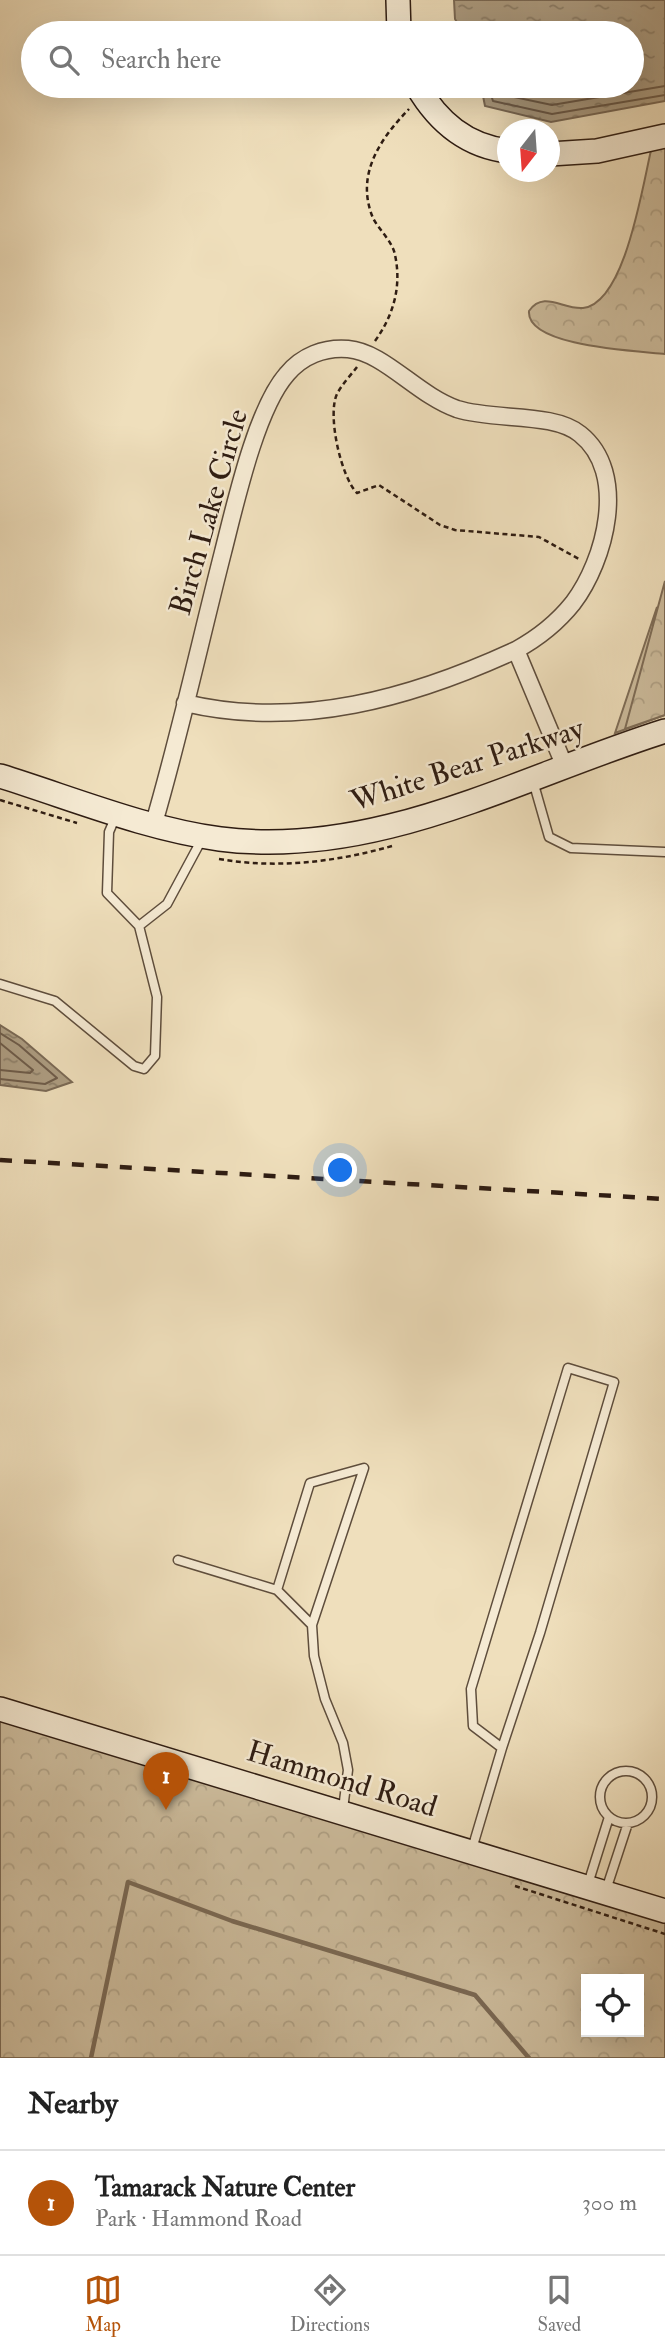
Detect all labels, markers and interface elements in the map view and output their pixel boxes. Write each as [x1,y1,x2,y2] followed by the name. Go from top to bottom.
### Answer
[21,21,644,98] search box
[45,41,83,79] icon: search
[101,44,221,76] text: Search here
[497,119,560,182] north arrow
[162,405,256,619] street label: Birch Lake Circle
[345,710,589,820] street label: White Bear Parkway
[323,1153,357,1187] your location
[242,1733,442,1826] street label: Hammond Road
[143,1752,189,1810] pin: 1
[581,1974,644,2037] map controls
[581,1974,644,2037] button: locate
[28,2085,118,2122] text: Nearby
[95,2172,355,2204] text: Tamarack Nature Center
[47,2188,55,2217] text: 1
[582,2188,637,2217] text: 300 m
[95,2204,302,2233] text: Park · Hammond Road
[84,2271,122,2337] tab: Map
[290,2271,370,2337] tab: Directions
[538,2271,581,2337] tab: Saved

